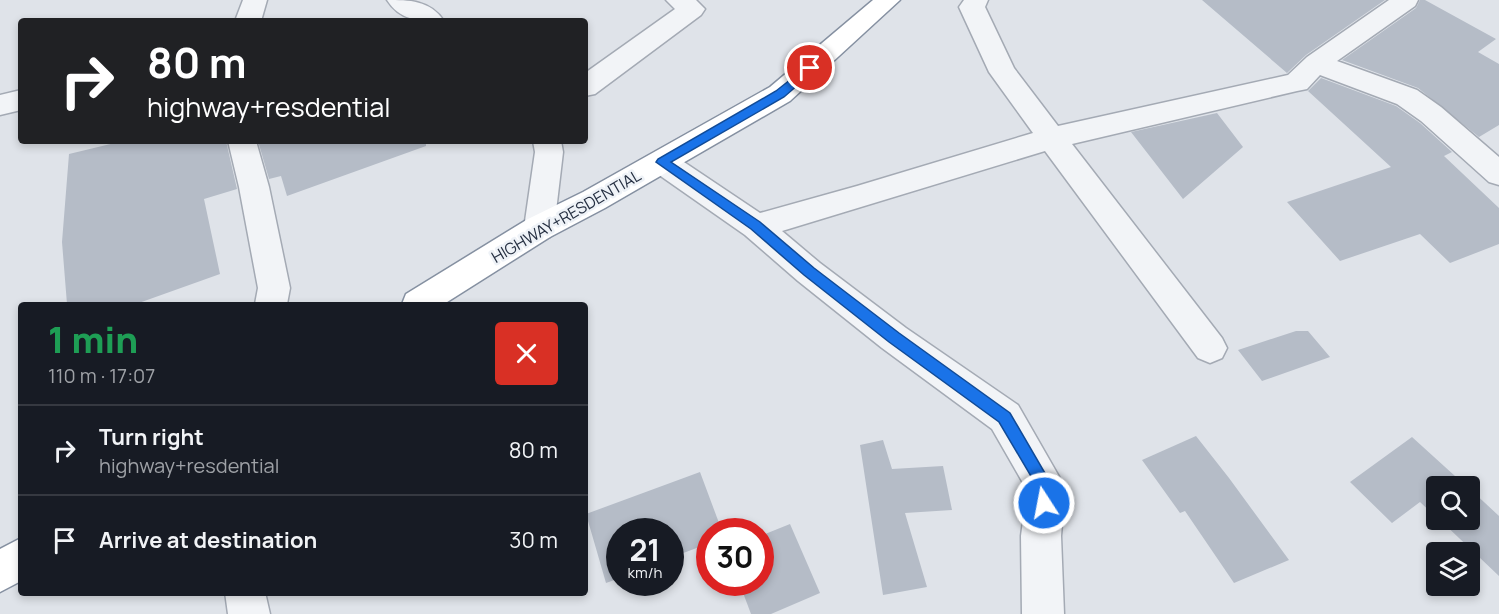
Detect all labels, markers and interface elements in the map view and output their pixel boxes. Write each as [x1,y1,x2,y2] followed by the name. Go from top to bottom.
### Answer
[147,33,247,91] text: 80 m
[48,42,126,120] icon: right
[784,42,835,93] pin
[793,51,826,84] icon: arrive
[147,88,391,125] text: highway+resdential
[487,164,645,268] street label: HIGHWAY+RESDENTIAL
[48,315,138,364] text: 1 min
[495,322,558,385] button: close
[48,362,155,389] text: 110 m · 17:07
[99,422,204,452] text: Turn right
[48,434,81,467] icon: right
[509,435,558,465] text: 80 m
[99,452,279,479] text: highway+resdential
[1012,471,1076,535] position arrow
[1426,476,1480,596] map controls
[1426,476,1480,530] button: search
[696,518,774,596] speed limit sign: 30
[48,524,81,557] icon: arrive
[99,525,317,555] text: Arrive at destination
[509,525,558,555] text: 30 m
[629,529,661,570] text: 21
[1426,542,1480,596] button: layers
[628,562,662,583] text: km/h

